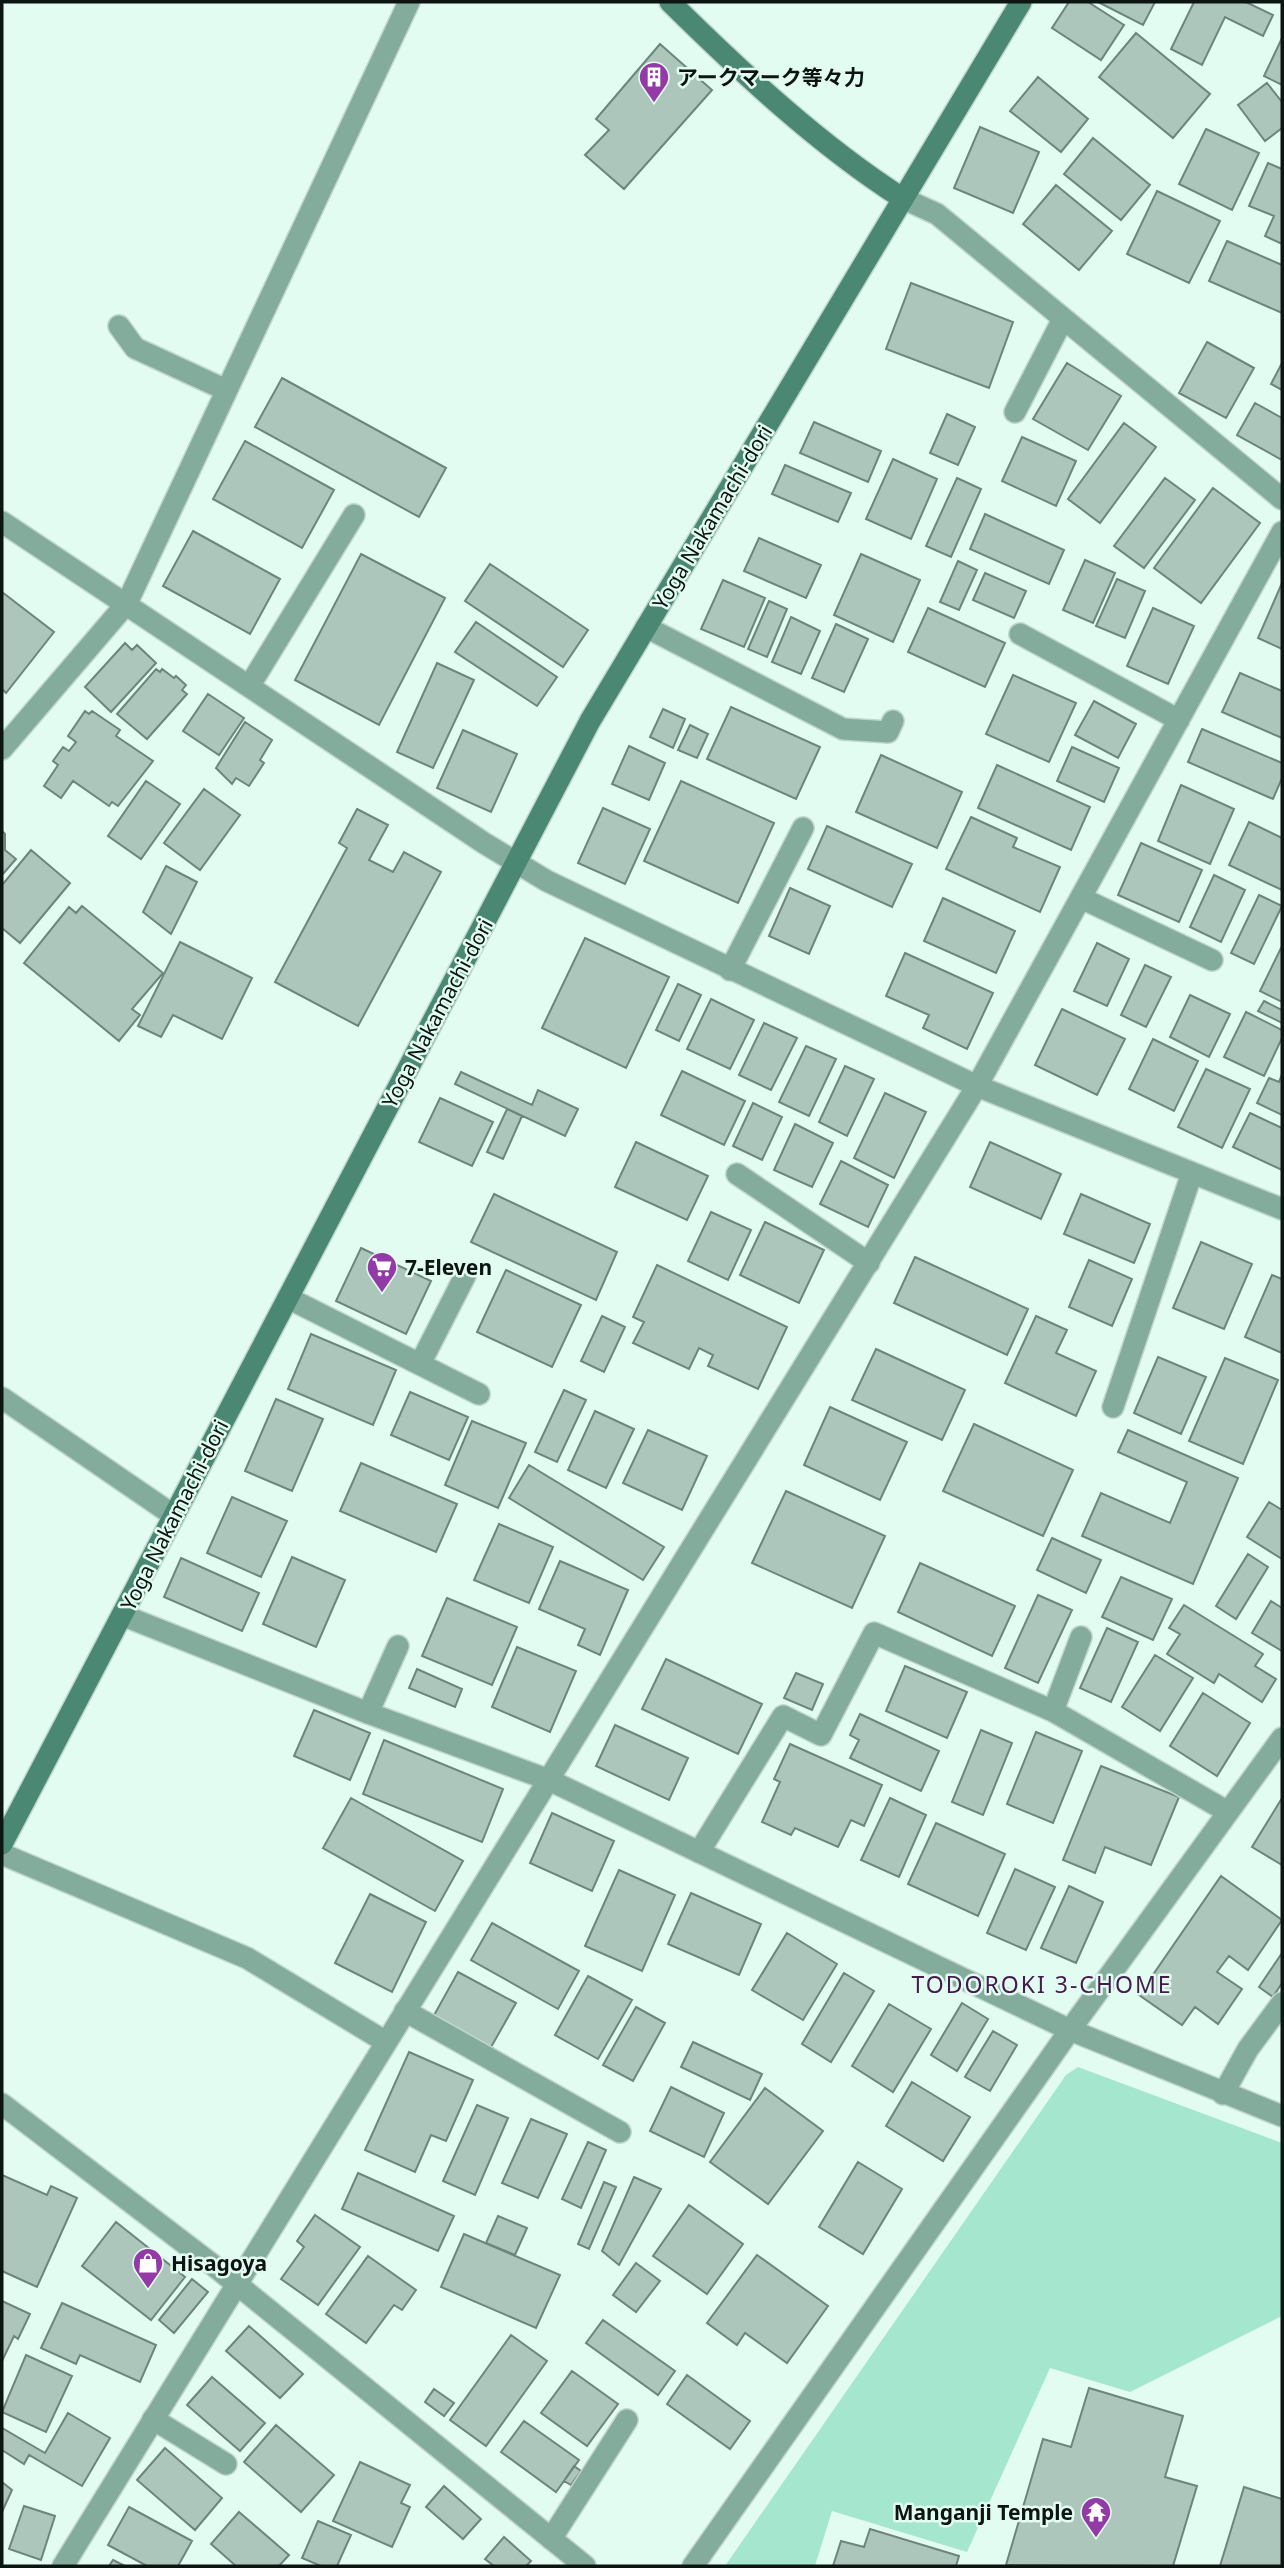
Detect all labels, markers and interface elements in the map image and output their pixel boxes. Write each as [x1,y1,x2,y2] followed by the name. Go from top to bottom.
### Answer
[637,60,671,104] building icon: アークマーク等々力
[677,63,865,91] place label: アークマーク等々力
[646,419,778,615] street label: Yoga Nakamachi-dori
[375,913,499,1113] street label: Yoga Nakamachi-dori
[365,1250,399,1294] supermarket icon: 7-Eleven
[405,1253,492,1281] place label: 7-Eleven
[114,1415,234,1615] street label: Yoga Nakamachi-dori
[911,1968,1173,2000] district label: TODOROKI 3-CHOME
[131,2246,165,2290] shop icon: Hisagoya
[171,2249,267,2277] place label: Hisagoya
[1079,2495,1113,2539] temple icon: Manganji Temple
[894,2498,1073,2526] place label: Manganji Temple

